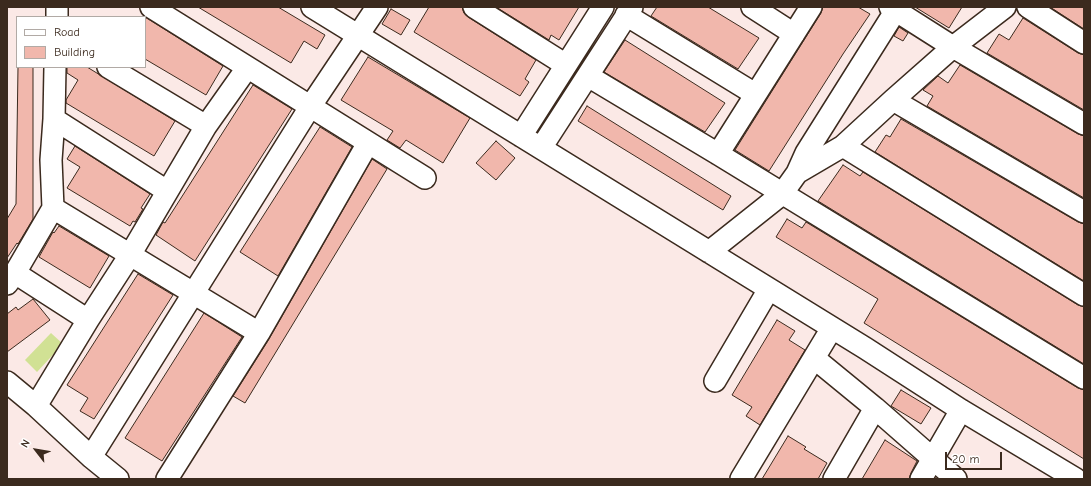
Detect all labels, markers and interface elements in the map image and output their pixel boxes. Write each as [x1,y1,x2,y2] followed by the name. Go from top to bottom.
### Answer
[16,16,146,68] legend
[54,25,80,39] text: Road
[54,45,95,59] text: Building
[16,430,56,470] north arrow
[18,437,33,450] text: N
[947,444,1004,470] scale bar
[952,452,980,466] text: 20 m

